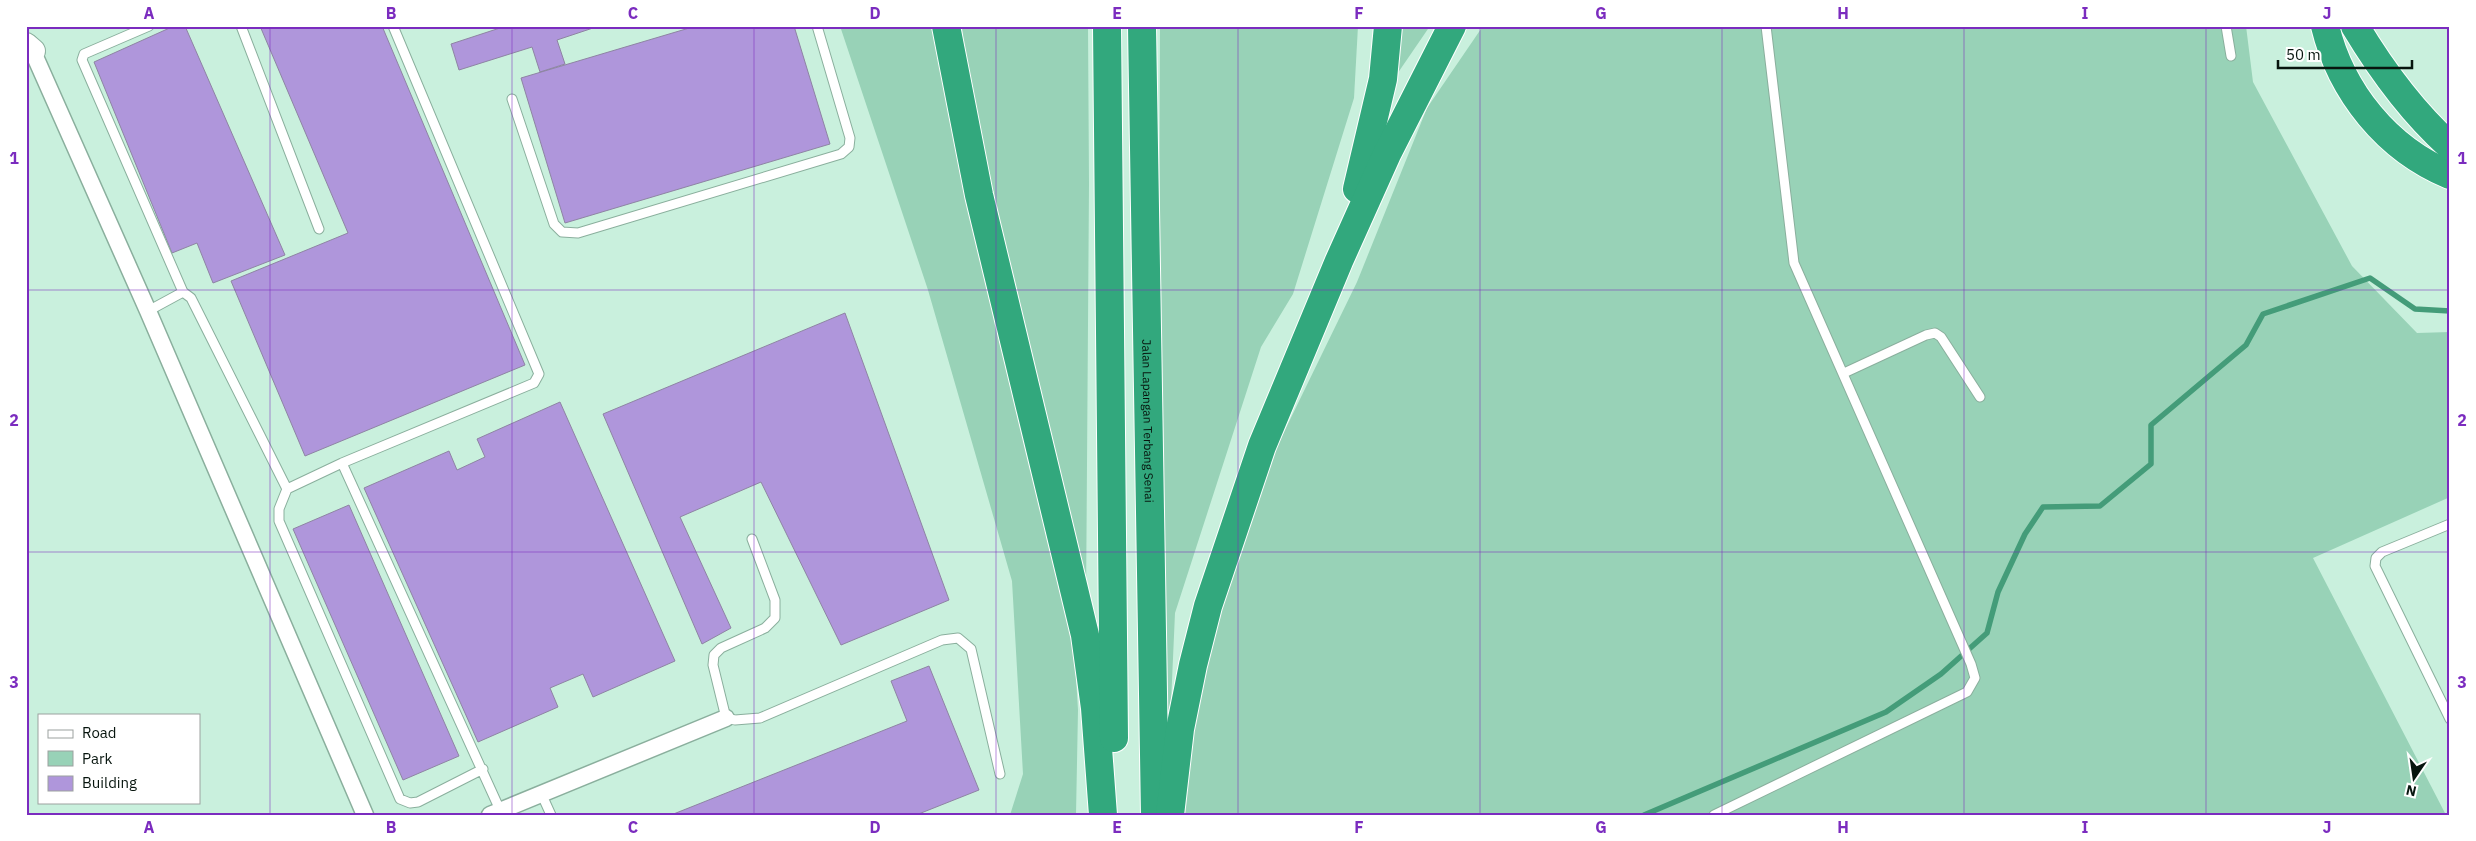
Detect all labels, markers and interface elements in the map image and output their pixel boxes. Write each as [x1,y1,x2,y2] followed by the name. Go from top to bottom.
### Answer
[144,3,155,23] text: A
[386,3,397,23] text: B
[628,3,638,23] text: C
[869,3,881,23] text: D
[1112,3,1122,23] text: E
[1354,3,1364,23] text: F
[1595,3,1607,23] text: G
[1837,3,1849,23] text: H
[2082,3,2089,23] text: I
[2323,3,2331,23] text: J
[2278,38,2412,70] scale bar
[2286,45,2321,64] text: 50 m
[9,148,19,168] text: 1
[2457,148,2467,168] text: 1
[1140,339,1157,503] street label: Jalan Lapangan Terbang Senai
[9,410,19,430] text: 2
[2457,410,2467,430] text: 2
[9,672,19,692] text: 3
[2457,672,2467,692] text: 3
[38,714,200,804] legend
[82,723,117,742] text: Road
[82,749,112,768] text: Park
[2388,754,2438,804] north arrow
[82,773,137,792] text: Building
[2404,781,2418,801] text: N
[144,817,155,837] text: A
[386,817,397,837] text: B
[628,817,638,837] text: C
[869,817,881,837] text: D
[1112,817,1122,837] text: E
[1354,817,1364,837] text: F
[1595,817,1607,837] text: G
[1837,817,1849,837] text: H
[2082,817,2089,837] text: I
[2323,817,2331,837] text: J

